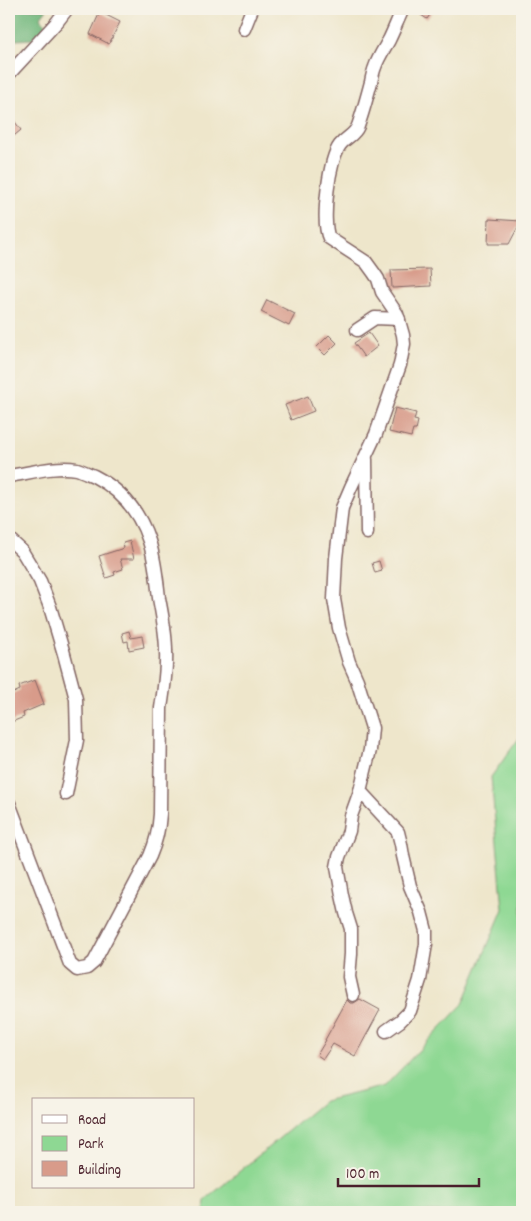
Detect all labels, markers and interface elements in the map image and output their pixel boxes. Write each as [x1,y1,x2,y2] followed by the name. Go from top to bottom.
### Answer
[32,1098,195,1188] legend
[78,1110,106,1132] text: Road
[78,1134,104,1156] text: Park
[338,1156,480,1188] scale bar
[78,1160,121,1182] text: Building
[346,1164,379,1186] text: 100 m

